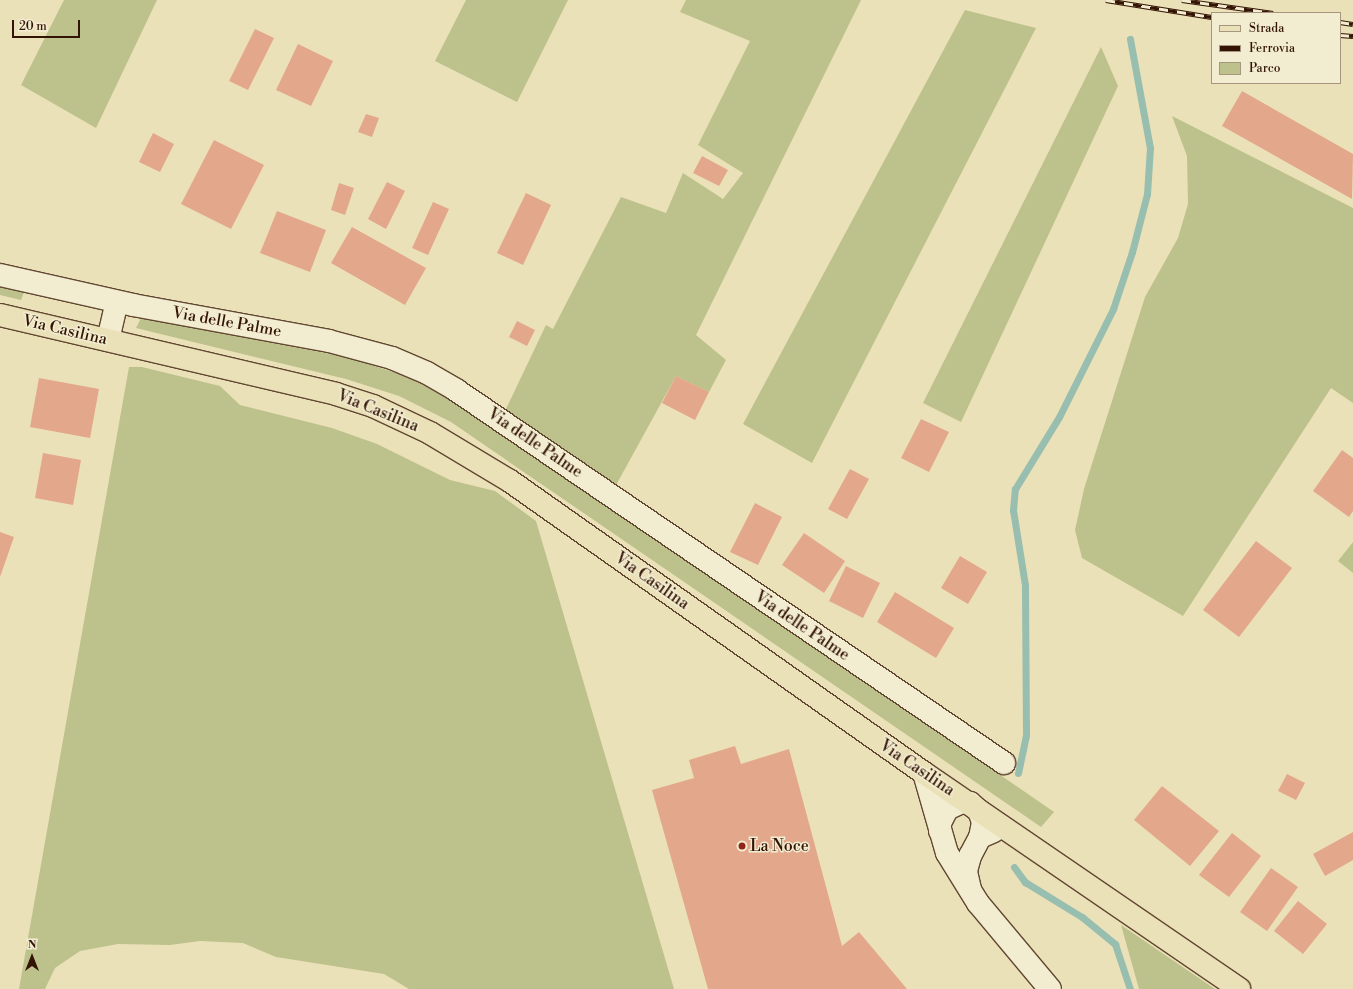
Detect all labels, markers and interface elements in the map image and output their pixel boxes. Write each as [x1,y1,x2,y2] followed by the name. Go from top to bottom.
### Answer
[14,12,82,38] scale bar
[1211,12,1341,84] legend
[19,19,47,34] text: 20 m
[1249,21,1284,36] text: Strada
[1249,41,1295,56] text: Ferrovia
[1249,61,1281,76] text: Parco
[171,303,283,341] street label: Via delle Palme
[21,311,109,349] street label: Via Casilina
[334,386,422,436] street label: Via Casilina
[484,404,586,482] street label: Via delle Palme
[611,548,693,614] street label: Via Casilina
[751,587,853,665] street label: Via delle Palme
[876,736,958,800] street label: Via Casilina
[750,836,809,856] place label: La Noce
[737,841,747,851] marker: La Noce
[12,937,52,977] north arrow
[28,938,36,952] text: N

